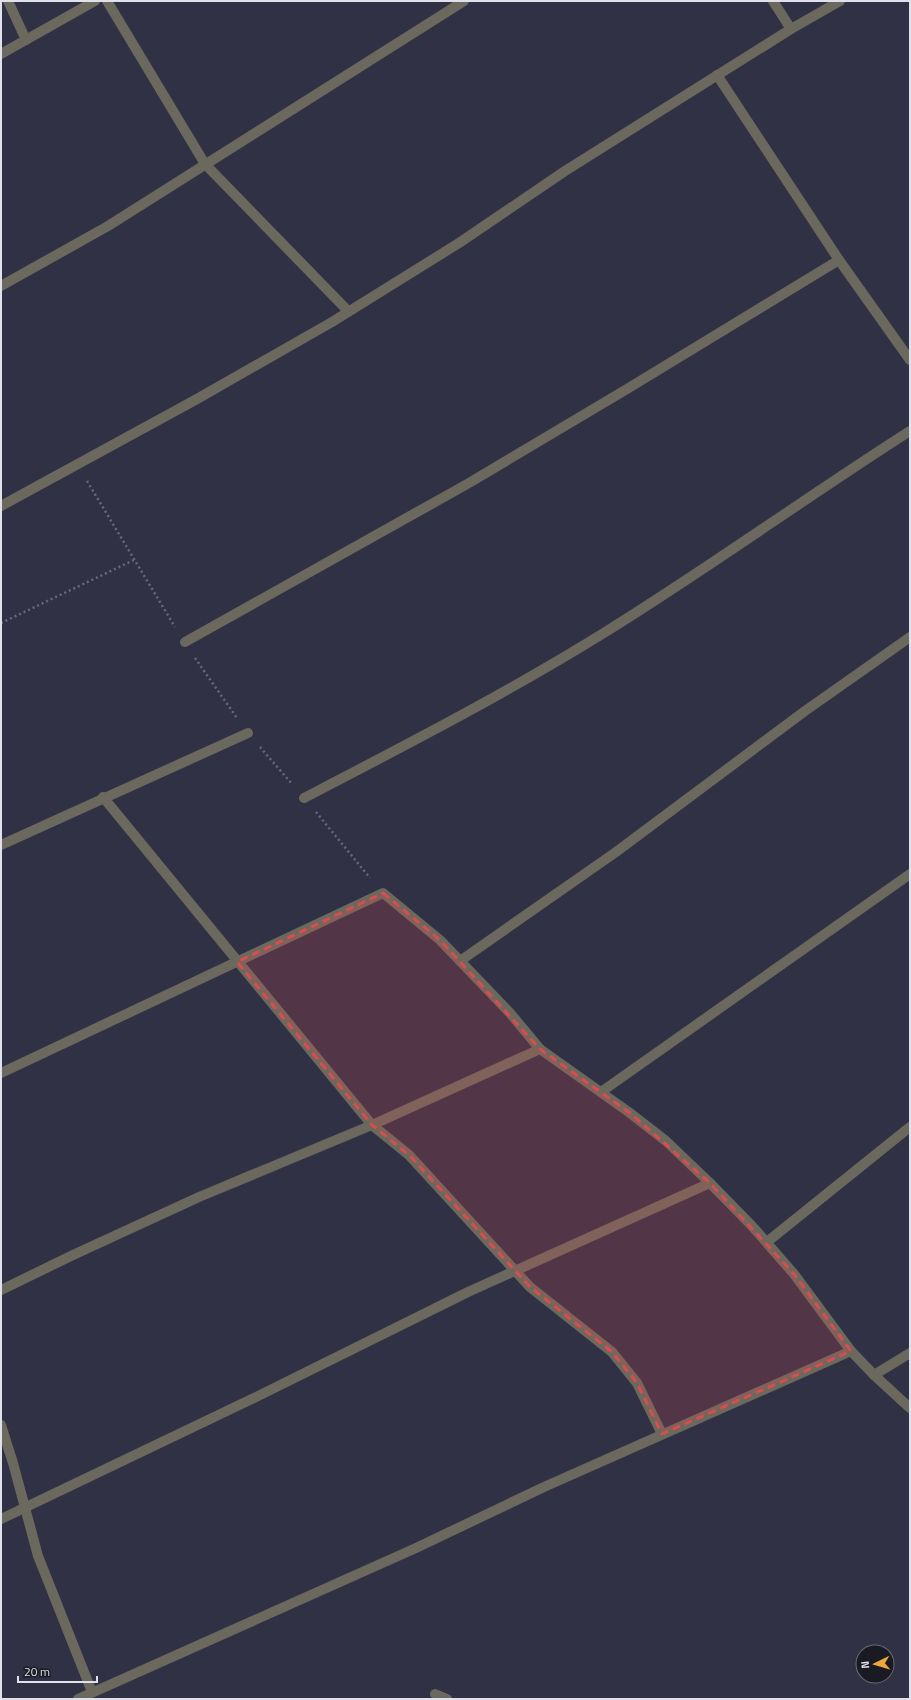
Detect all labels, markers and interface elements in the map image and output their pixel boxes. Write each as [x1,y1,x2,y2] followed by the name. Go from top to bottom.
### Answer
[855,1644,895,1684] north arrow
[18,1658,97,1684] scale bar
[857,1660,873,1669] text: N
[24,1662,50,1681] text: 20 m

